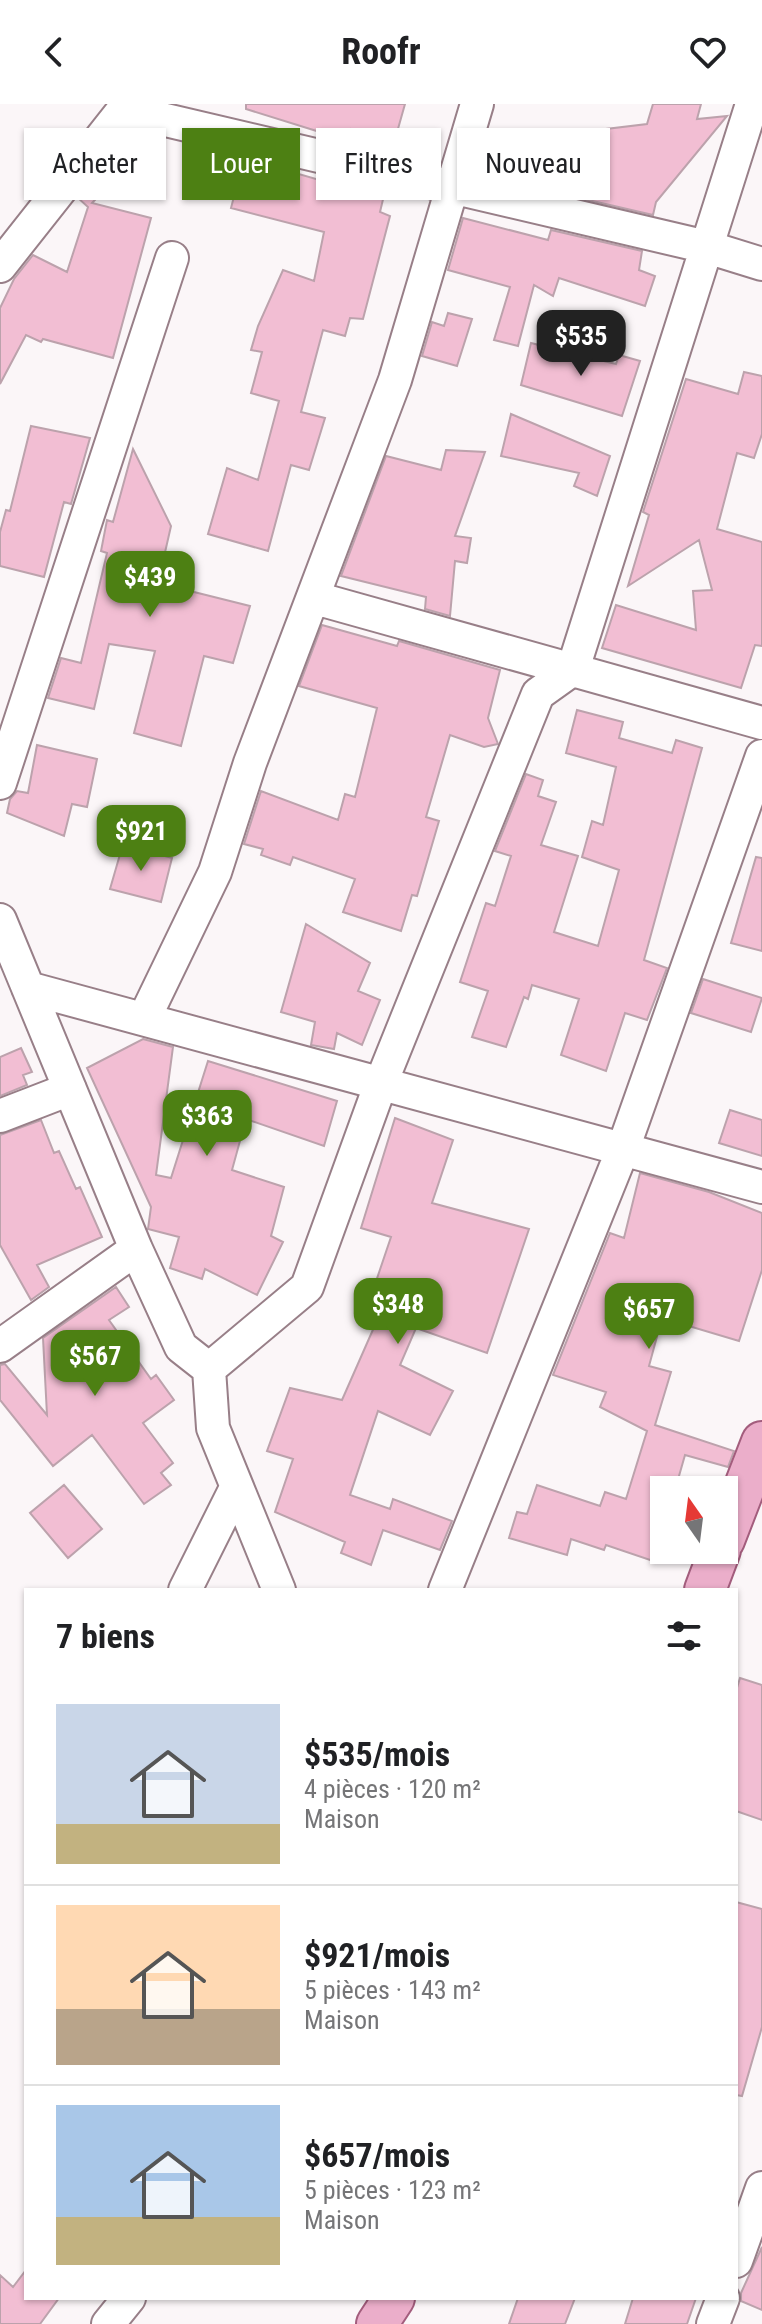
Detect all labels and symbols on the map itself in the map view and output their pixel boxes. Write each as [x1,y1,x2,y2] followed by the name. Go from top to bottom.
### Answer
[534,310,628,378] pin: $535
[103,551,197,619] pin: $439
[94,805,188,873] pin: $921
[160,1090,254,1158] pin: $363
[351,1278,445,1346] pin: $348
[602,1283,696,1351] pin: $657
[48,1330,142,1398] pin: $567
[650,1476,738,1564] north arrow

